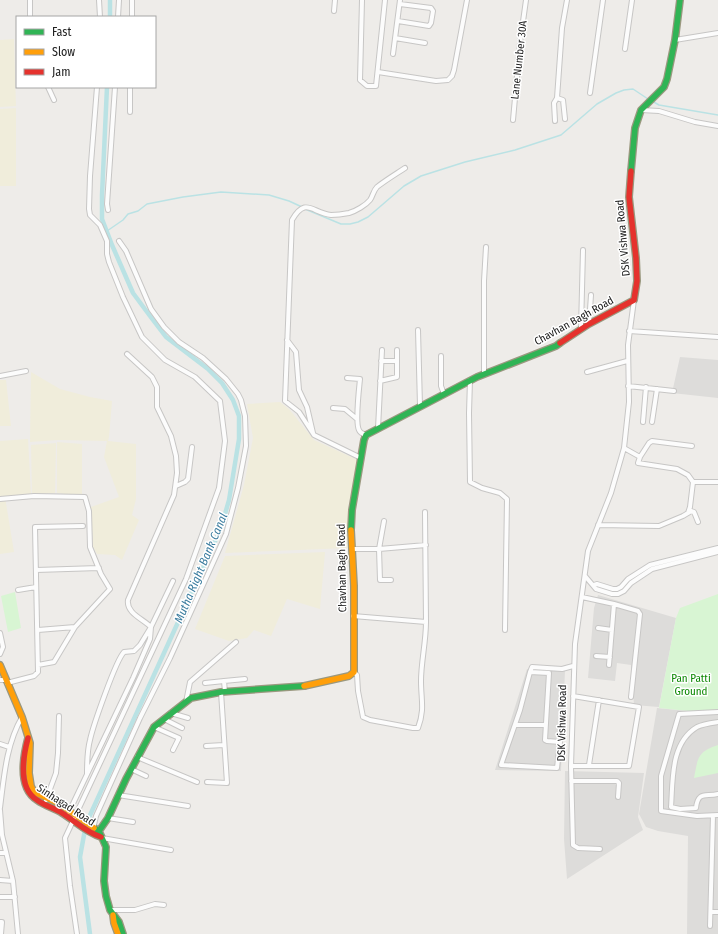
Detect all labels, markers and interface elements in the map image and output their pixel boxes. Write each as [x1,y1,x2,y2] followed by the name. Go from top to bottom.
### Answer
[16,16,156,88] legend
[508,20,530,100] street label: Lane Number 30A
[52,25,71,39] text: Fast
[52,45,75,59] text: Slow
[52,65,70,79] text: Jam
[613,199,633,277] street label: DSK Vishwa Road
[532,294,616,348] street label: Chavhan Bagh Road
[171,511,231,625] water label: Mutha Right Bank Canal
[335,524,349,612] street label: Chavhan Bagh Road
[671,672,711,698] park label: Pan Patti Ground
[555,684,569,762] street label: DSK Vishwa Road
[34,781,98,829] street label: Sinhagad Road

